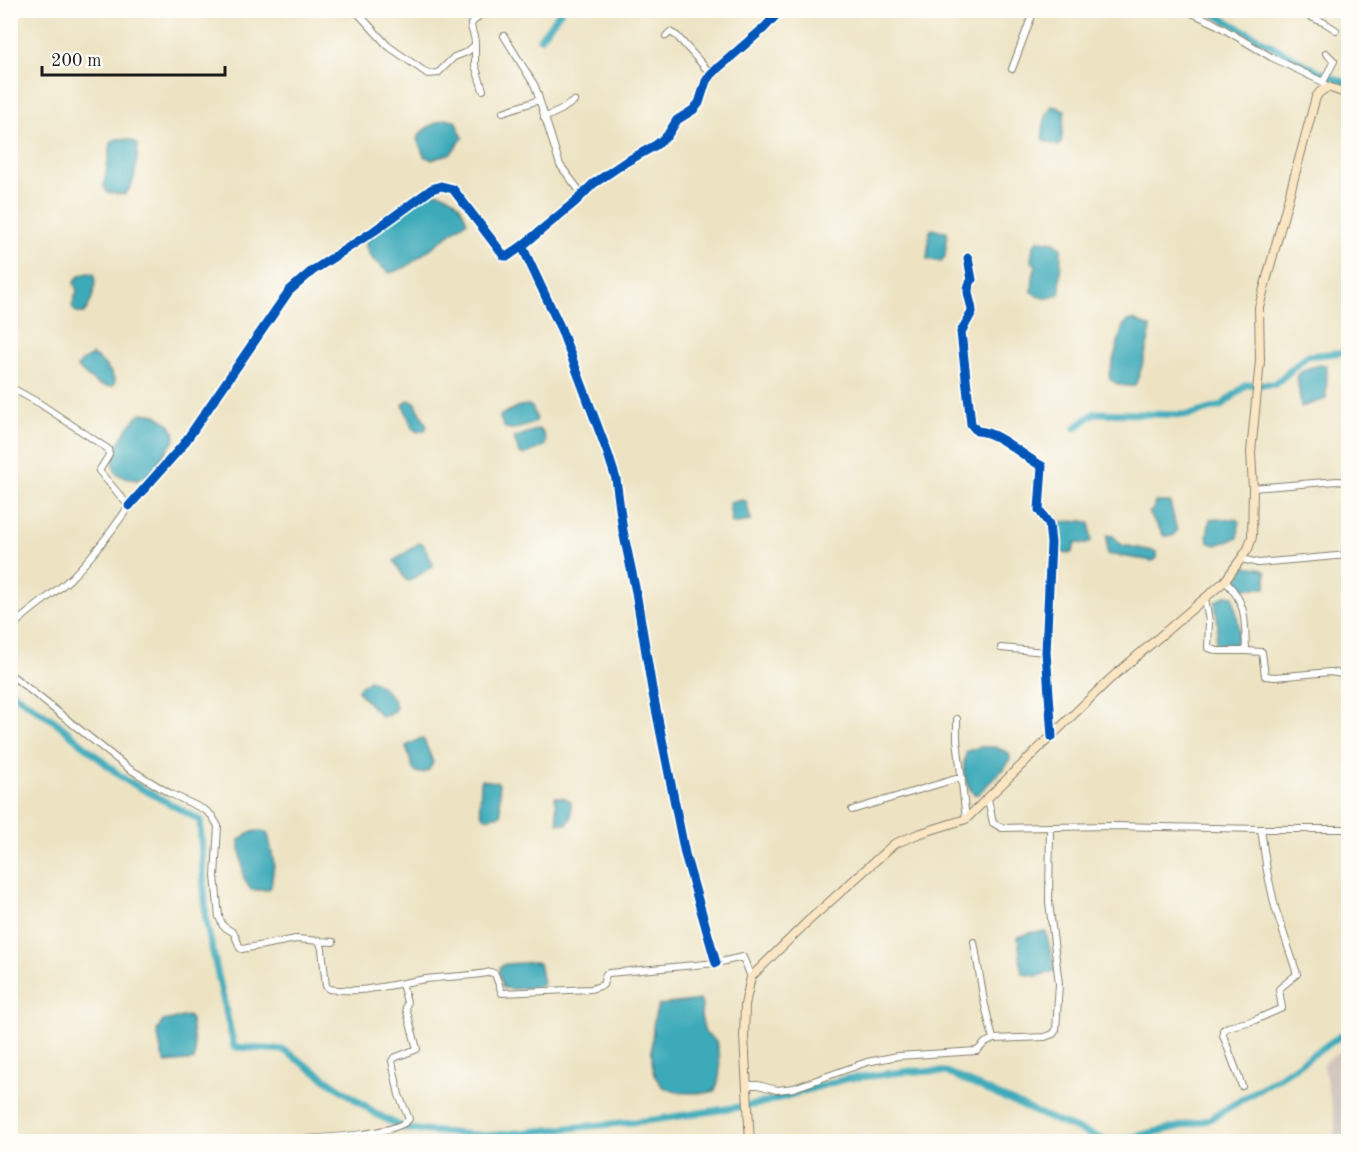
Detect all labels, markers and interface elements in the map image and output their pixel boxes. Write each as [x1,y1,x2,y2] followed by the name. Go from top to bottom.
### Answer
[42,39,225,77] scale bar
[51,52,102,70] text: 200 m

